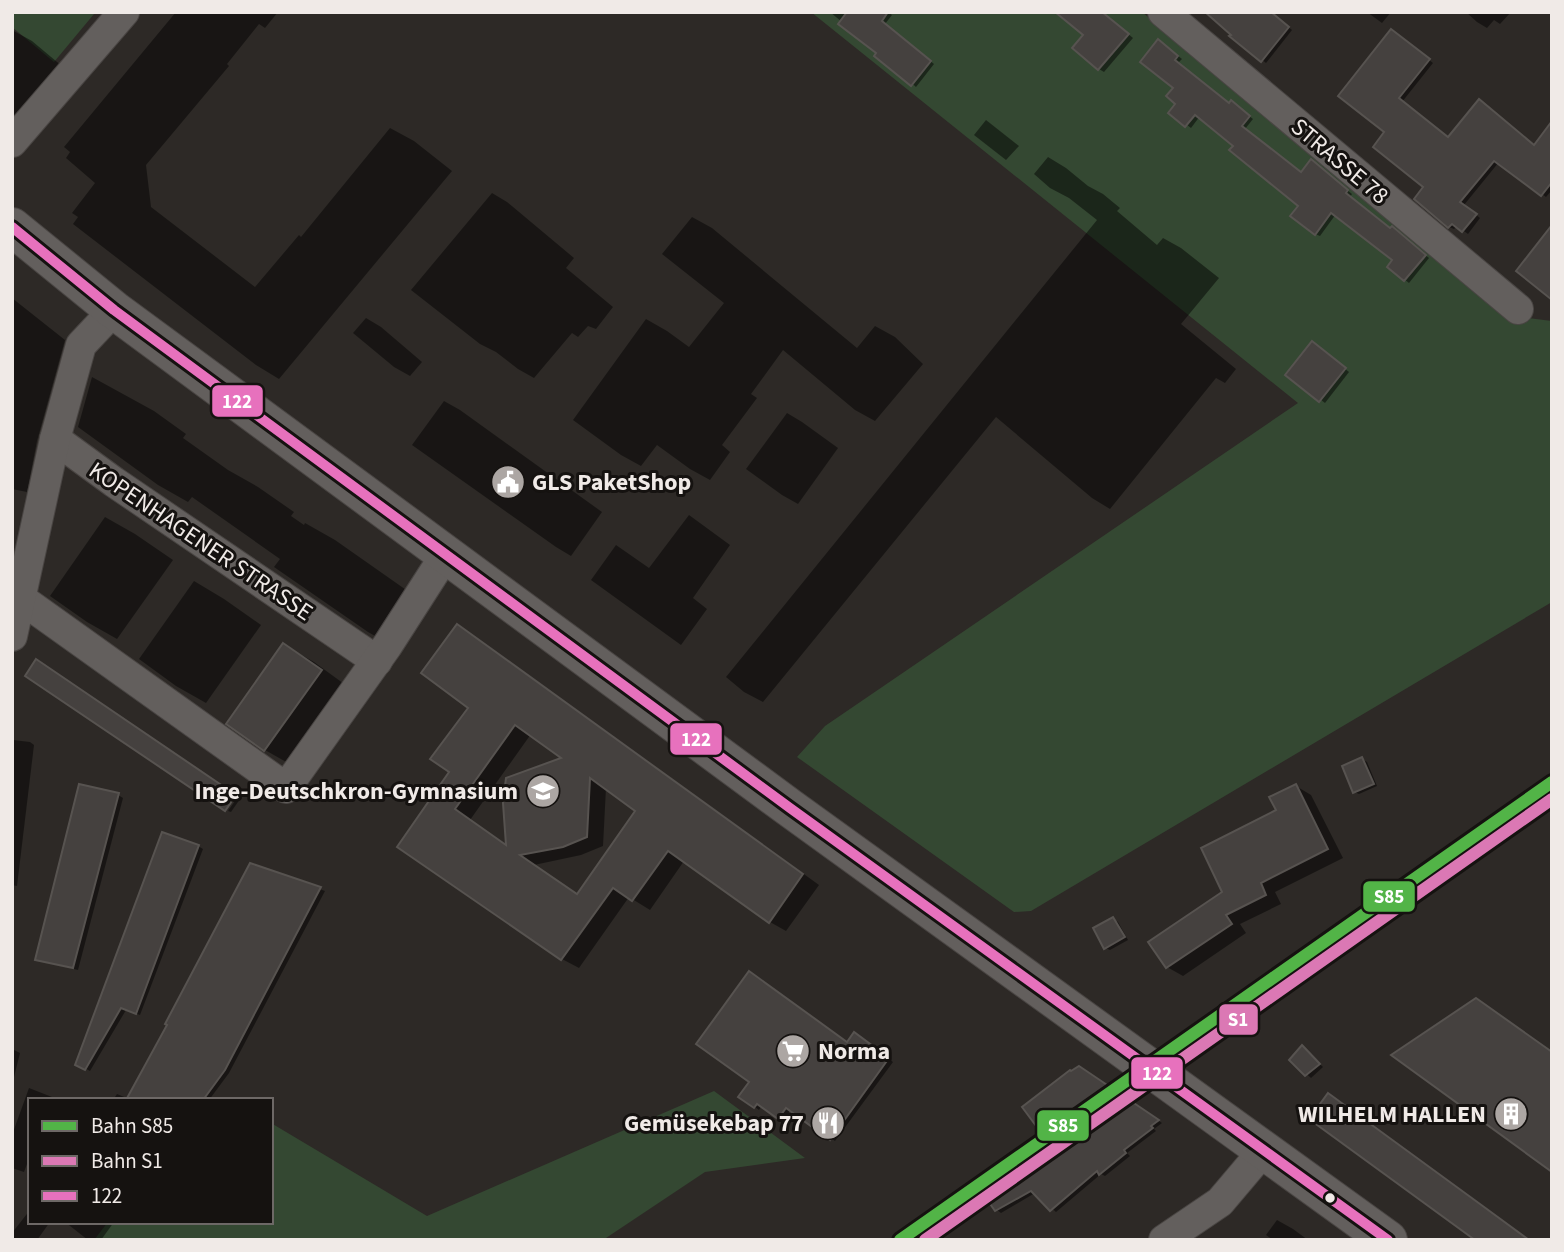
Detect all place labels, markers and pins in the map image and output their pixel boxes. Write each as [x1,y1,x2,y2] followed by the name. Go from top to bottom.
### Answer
[489,463,527,501] public building icon: GLS PaketShop
[532,465,691,500] place label: GLS PaketShop
[524,772,562,810] school or university icon: Inge-Deutschkron-Gymnasium
[195,774,518,809] place label: Inge-Deutschkron-Gymnasium
[774,1032,812,1070] supermarket icon: Norma
[818,1034,890,1069] place label: Norma
[1492,1095,1530,1133] building icon: WILHELM HALLEN
[1298,1097,1486,1132] place label: WILHELM HALLEN
[809,1104,847,1142] restaurant icon: Gemüsekebap 77
[624,1106,804,1141] place label: Gemüsekebap 77
[1323,1191,1337,1205] unlabelled marker

